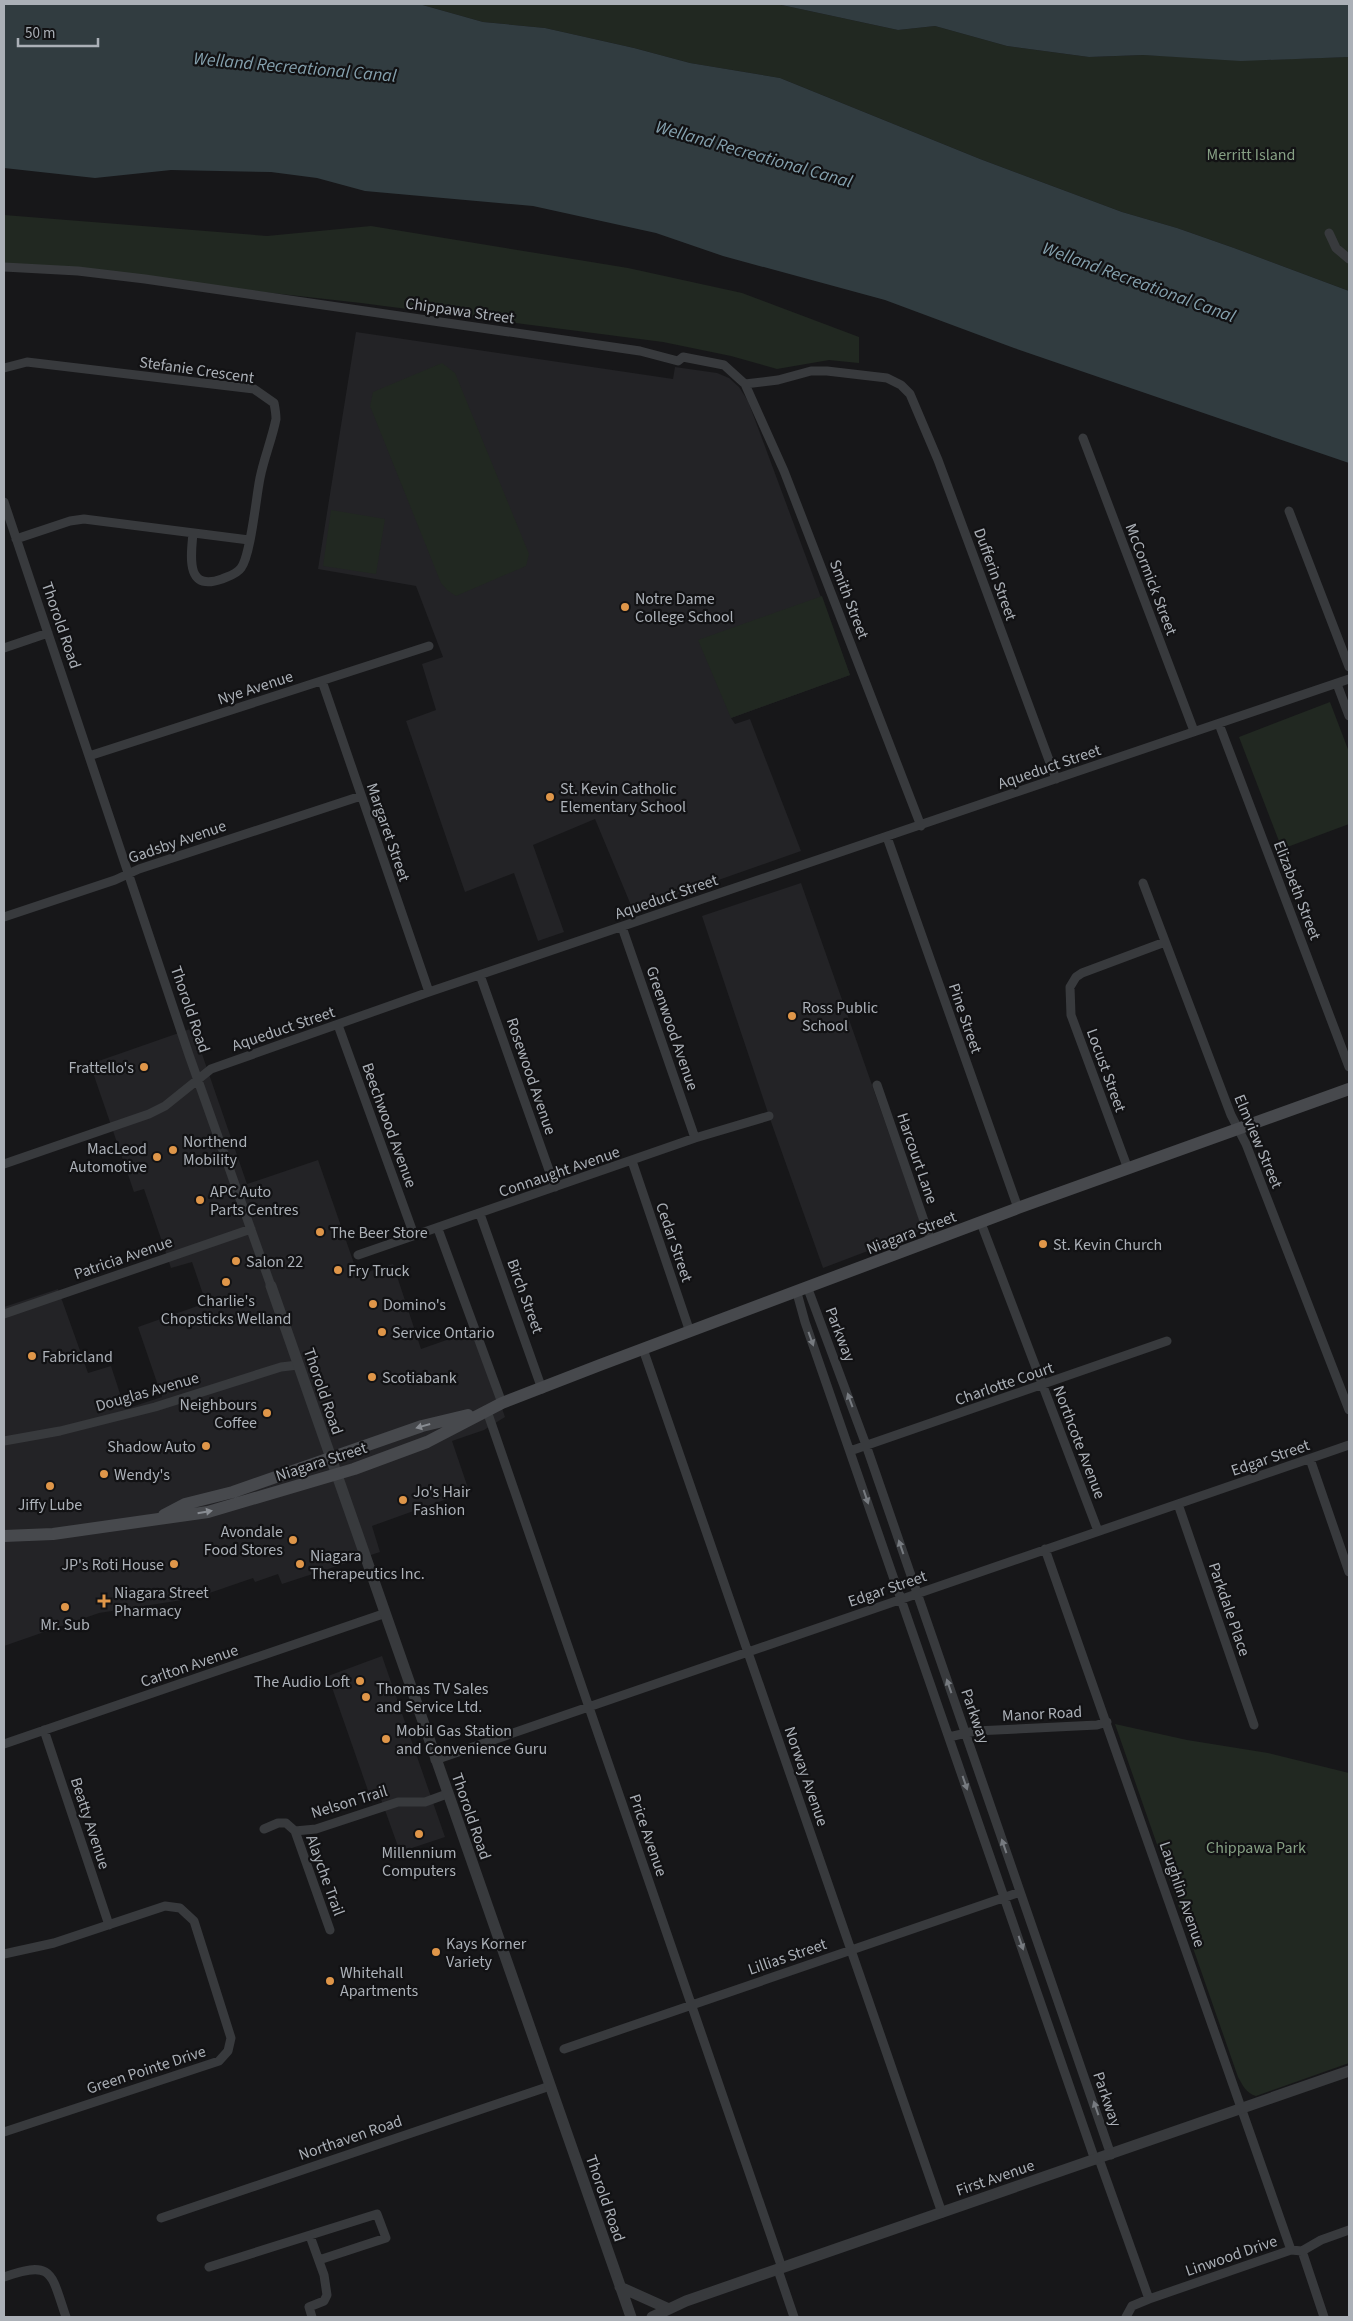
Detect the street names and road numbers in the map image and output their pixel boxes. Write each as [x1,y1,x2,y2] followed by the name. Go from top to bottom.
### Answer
[404,292,516,330] street label: Chippawa Street
[138,351,256,389] street label: Stefanie Crescent
[1120,520,1183,639] street label: McCormick Street
[968,525,1022,624] street label: Dufferin Street
[824,557,874,643] street label: Smith Street
[36,579,86,672] street label: Thorold Road
[215,665,296,710] street label: Nye Avenue
[995,739,1104,795] street label: Aqueduct Street
[361,780,415,885] street label: Margaret Street
[125,815,229,869] street label: Gadsby Avenue
[1268,837,1326,944] street label: Elizabeth Street
[612,869,721,925] street label: Aqueduct Street
[165,963,215,1056] street label: Thorold Road
[640,963,704,1093] street label: Greenwood Avenue
[943,980,988,1057] street label: Pine Street
[229,1001,338,1057] street label: Aqueduct Street
[501,1015,561,1138] street label: Rosewood Avenue
[1081,1026,1132,1116] street label: Locust Street
[356,1060,422,1191] street label: Beechwood Avenue
[1228,1091,1288,1192] street label: Elmview Street
[891,1110,943,1207] street label: Harcourt Lane
[496,1141,623,1203] street label: Connaught Avenue
[650,1200,698,1286] street label: Cedar Street
[863,1205,960,1260] street label: Niagara Street
[71,1231,176,1285] street label: Patricia Avenue
[501,1256,549,1337] street label: Birch Street
[820,1304,861,1365] street label: Parkway
[298,1345,348,1438] street label: Thorold Road
[952,1357,1057,1411] street label: Charlotte Court
[93,1367,202,1417] street label: Douglas Avenue
[1047,1383,1111,1502] street label: Northcote Avenue
[1228,1434,1313,1482] street label: Edgar Street
[273,1437,370,1487] street label: Niagara Street
[1203,1559,1255,1659] street label: Parkdale Place
[845,1565,930,1613] street label: Edgar Street
[138,1639,241,1693] street label: Carlton Avenue
[955,1686,995,1747] street label: Parkway
[1001,1701,1083,1727] street label: Manor Road
[779,1723,833,1829] street label: Norway Avenue
[446,1770,496,1863] street label: Thorold Road
[65,1775,115,1872] street label: Beatty Avenue
[308,1780,390,1824] street label: Nelson Trail
[624,1791,672,1880] street label: Price Avenue
[300,1832,350,1919] street label: Alayche Trail
[1154,1838,1210,1950] street label: Laughlin Avenue
[745,1933,830,1981] street label: Lillias Street
[84,2040,209,2100] street label: Green Pointe Drive
[1087,2069,1127,2130] street label: Parkway
[295,2110,405,2166] street label: Northaven Road
[580,2152,630,2245] street label: Thorold Road
[953,2154,1038,2202] street label: First Avenue
[1182,2230,1280,2282] street label: Linwood Drive

